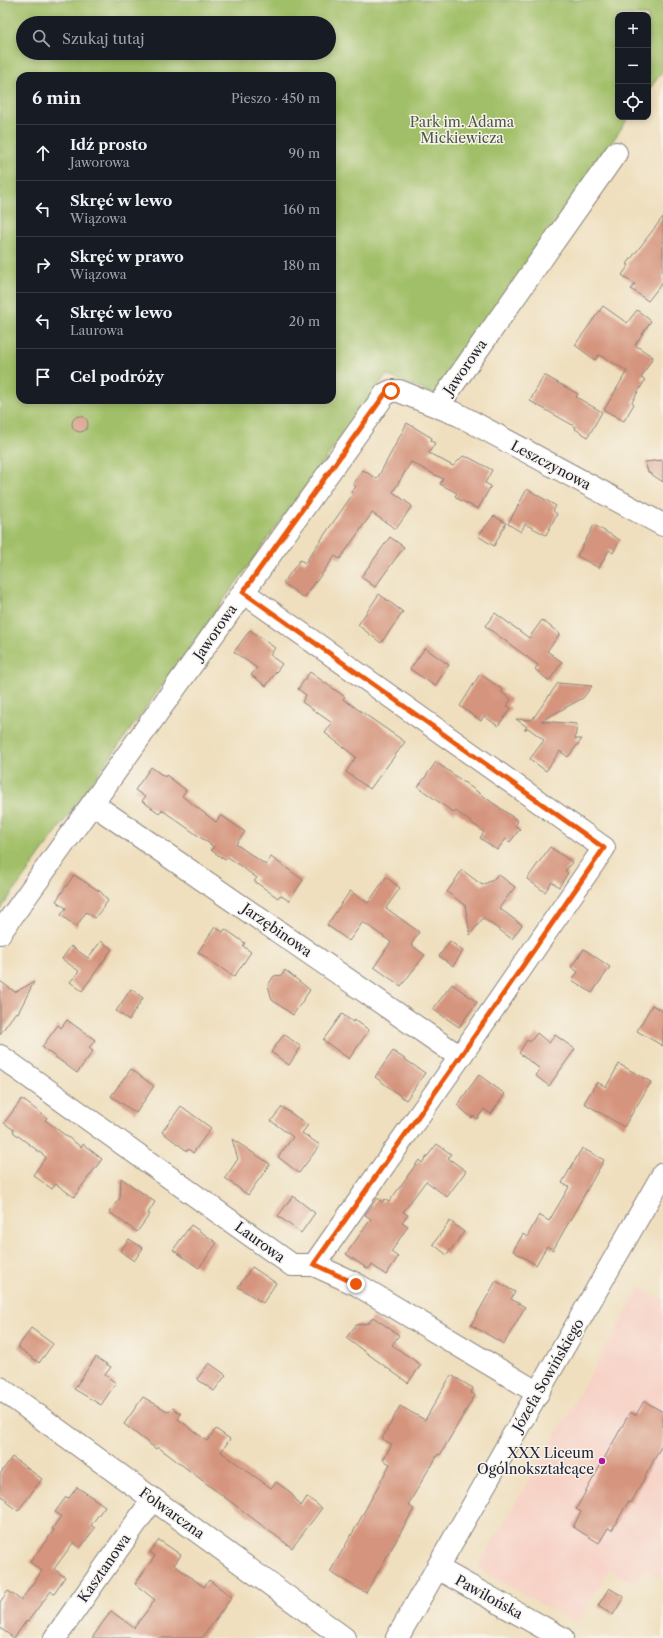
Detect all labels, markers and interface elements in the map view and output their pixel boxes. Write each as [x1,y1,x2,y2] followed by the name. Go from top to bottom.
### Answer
[615,12,651,120] map controls
[615,12,651,48] button: +
[16,16,336,60] search box
[30,27,52,49] icon: search
[62,29,144,48] text: Szukaj tutaj
[615,48,651,84] button: −
[615,84,651,120] button: locate
[32,88,81,108] text: 6 min
[231,90,320,106] text: Pieszo · 450 m
[410,113,515,147] park label: Park im. Adama Mickiewicza
[70,135,147,154] text: Idź prosto
[32,142,54,164] icon: ahead
[289,145,320,161] text: 90 m
[70,154,130,170] text: Jaworowa
[70,191,172,210] text: Skręć w lewo
[32,198,54,220] icon: left
[283,201,320,217] text: 160 m
[70,210,127,226] text: Wiązowa
[70,247,184,266] text: Skręć w prawo
[32,254,54,276] icon: right
[283,257,320,273] text: 180 m
[70,266,127,282] text: Wiązowa
[70,303,172,322] text: Skręć w lewo
[32,310,54,332] icon: left
[289,313,320,329] text: 20 m
[70,322,124,338] text: Laurowa
[438,335,491,400] street label: Jaworowa
[32,366,54,388] icon: arrive
[70,367,164,386] text: Cel podróży
[382,382,400,400] route start
[508,436,595,494] street label: Leszczynowa
[188,600,241,665] street label: Jaworowa
[237,898,316,961] street label: Jarzębinowa
[231,1218,289,1267] street label: Laurowa
[347,1275,365,1293] route end
[507,1315,588,1436] street label: Józefa Sowińskiego
[477,1444,594,1478] place label: XXX Liceum Ogólnokształcące
[597,1456,607,1466] marker: XXX Liceum Ogólnokształcące
[136,1483,209,1543] street label: Folwarczna
[74,1530,135,1606] street label: Kasztanowa
[452,1571,526,1623] street label: Pawilońska

